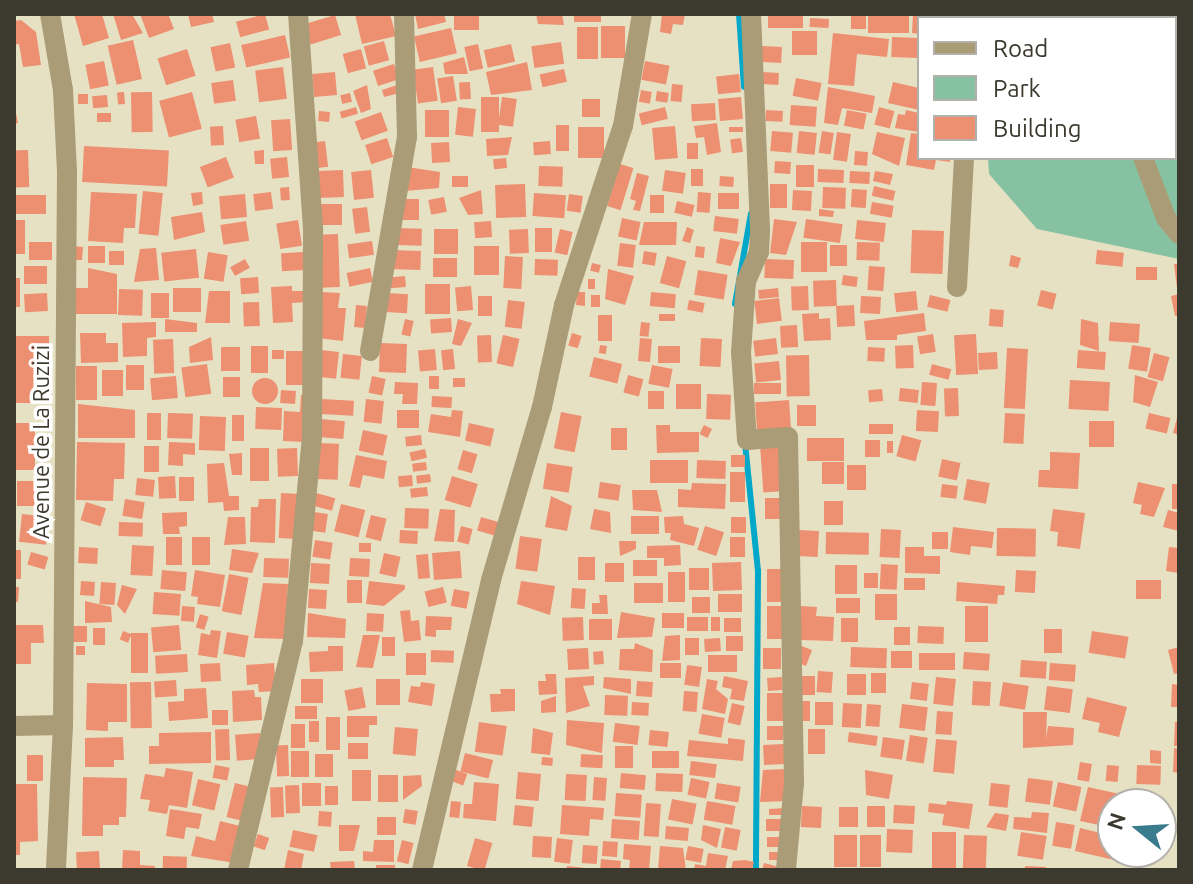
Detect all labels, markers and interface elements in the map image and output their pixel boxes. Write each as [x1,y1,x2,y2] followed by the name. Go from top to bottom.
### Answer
[917,16,1177,160] legend
[993,35,1048,62] text: Road
[993,75,1041,102] text: Park
[993,115,1081,142] text: Building
[28,345,54,539] street label: Avenue de La Ruzizi
[1097,788,1177,868] north arrow
[1101,809,1130,833] text: N

